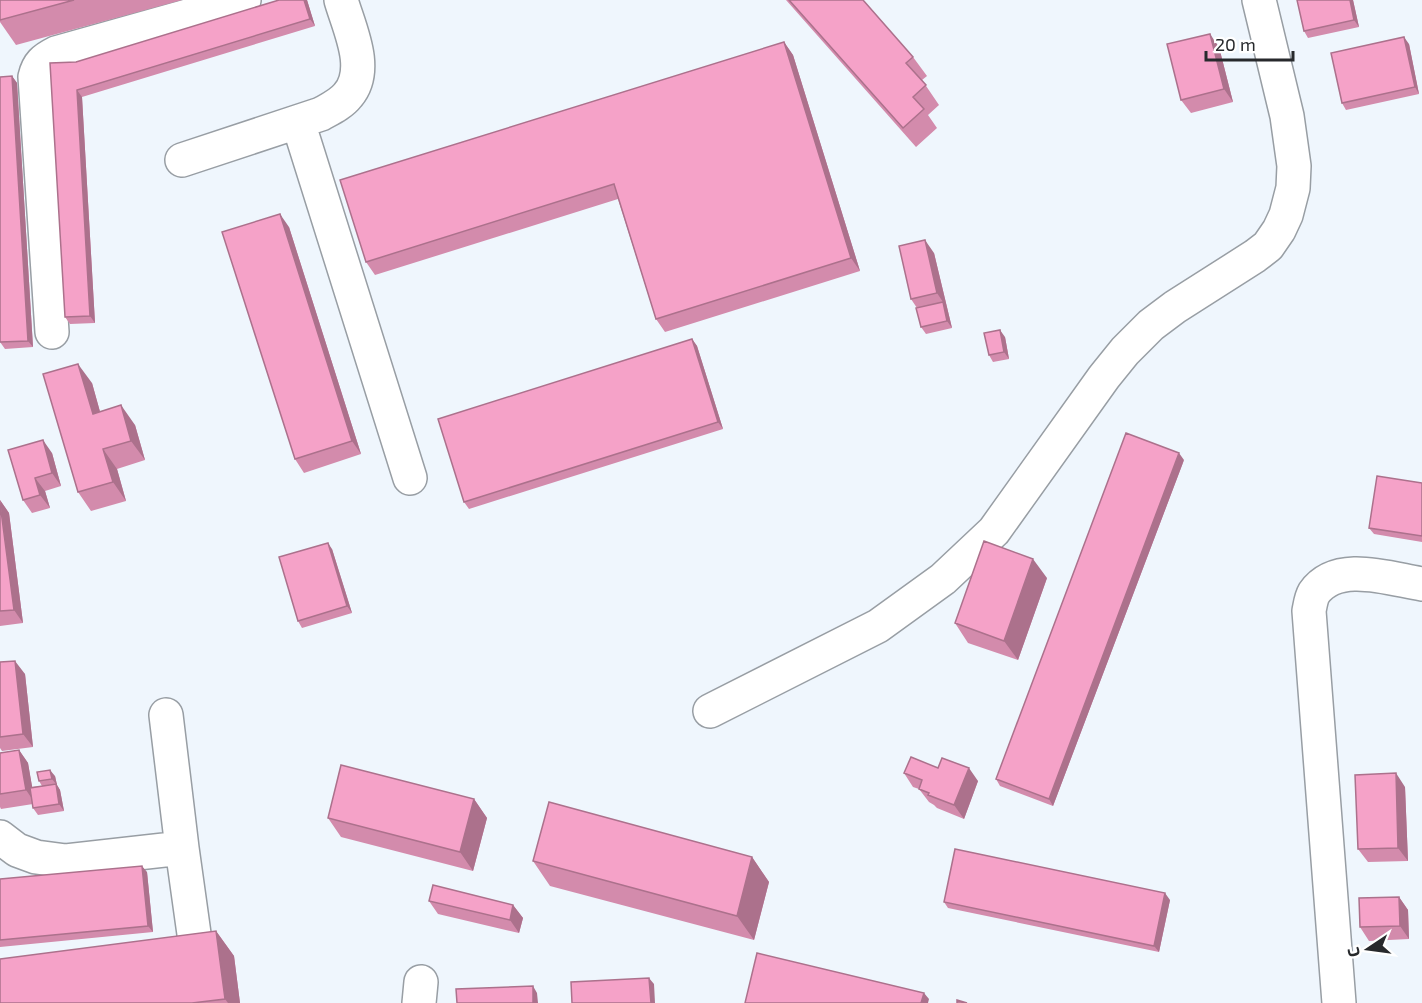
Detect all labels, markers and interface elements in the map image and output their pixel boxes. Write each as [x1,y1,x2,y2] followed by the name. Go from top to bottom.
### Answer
[1206,24,1293,62] scale bar
[1215,33,1256,55] text: 20 m
[1338,919,1398,979] north arrow
[1343,946,1363,959] text: С

